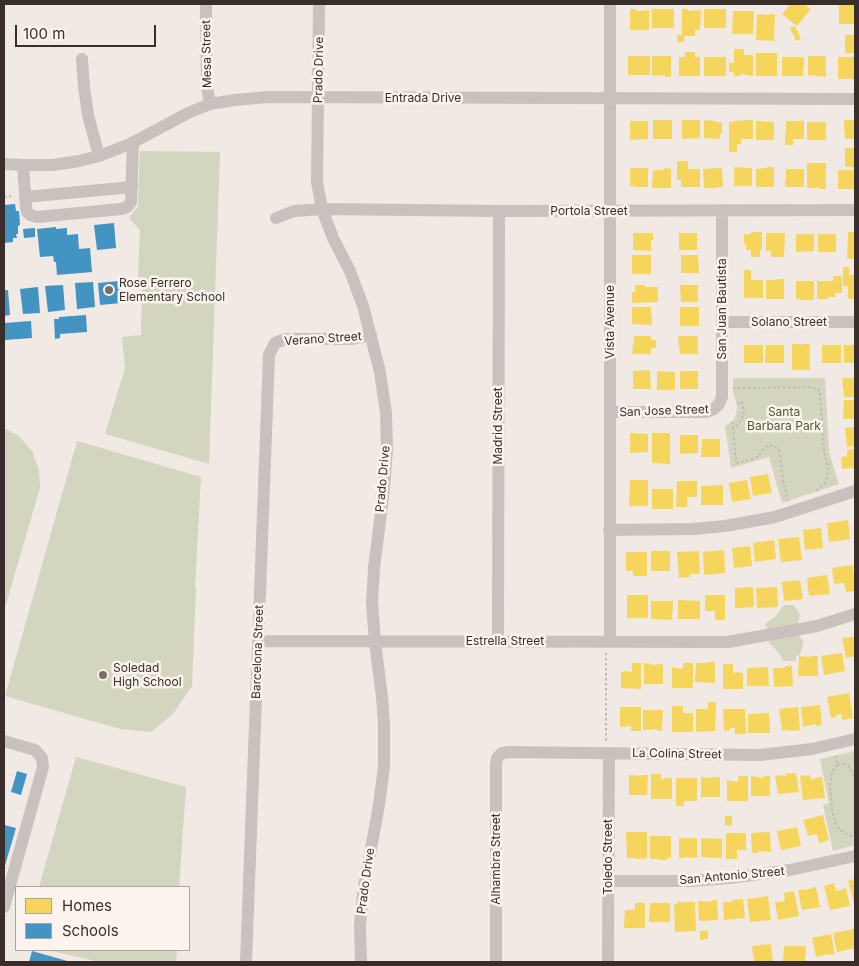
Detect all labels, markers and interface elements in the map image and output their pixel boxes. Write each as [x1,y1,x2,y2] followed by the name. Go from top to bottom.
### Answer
[18,15,159,47] scale bar
[199,20,215,88] street label: Mesa Street
[23,24,65,43] text: 100 m
[311,37,327,103] street label: Prado Drive
[385,91,461,105] street label: Entrada Drive
[550,204,628,218] street label: Portola Street
[715,258,729,360] street label: San Juan Bautista
[119,276,225,304] place label: Rose Ferrero Elementary School
[103,284,115,296] marker: Rose Ferrero Elementary School
[603,285,617,359] street label: Vista Avenue
[751,315,827,329] street label: Solano Street
[284,329,362,349] street label: Verano Street
[491,387,505,465] street label: Madrid Street
[619,402,709,420] street label: San Jose Street
[747,405,821,433] park label: Santa Barbara Park
[373,445,393,513] street label: Prado Drive
[249,605,267,699] street label: Barcelona Street
[466,634,544,648] street label: Estrella Street
[113,661,182,689] place label: Soledad High School
[97,669,109,681] marker: Soledad High School
[632,746,722,762] street label: La Colina Street
[489,813,503,905] street label: Alhambra Street
[601,819,615,895] street label: Toledo Street
[354,847,378,915] street label: Prado Drive
[679,864,785,888] street label: San Antonio Street
[15,886,190,951] legend
[62,896,112,915] text: Homes
[62,921,119,940] text: Schools

